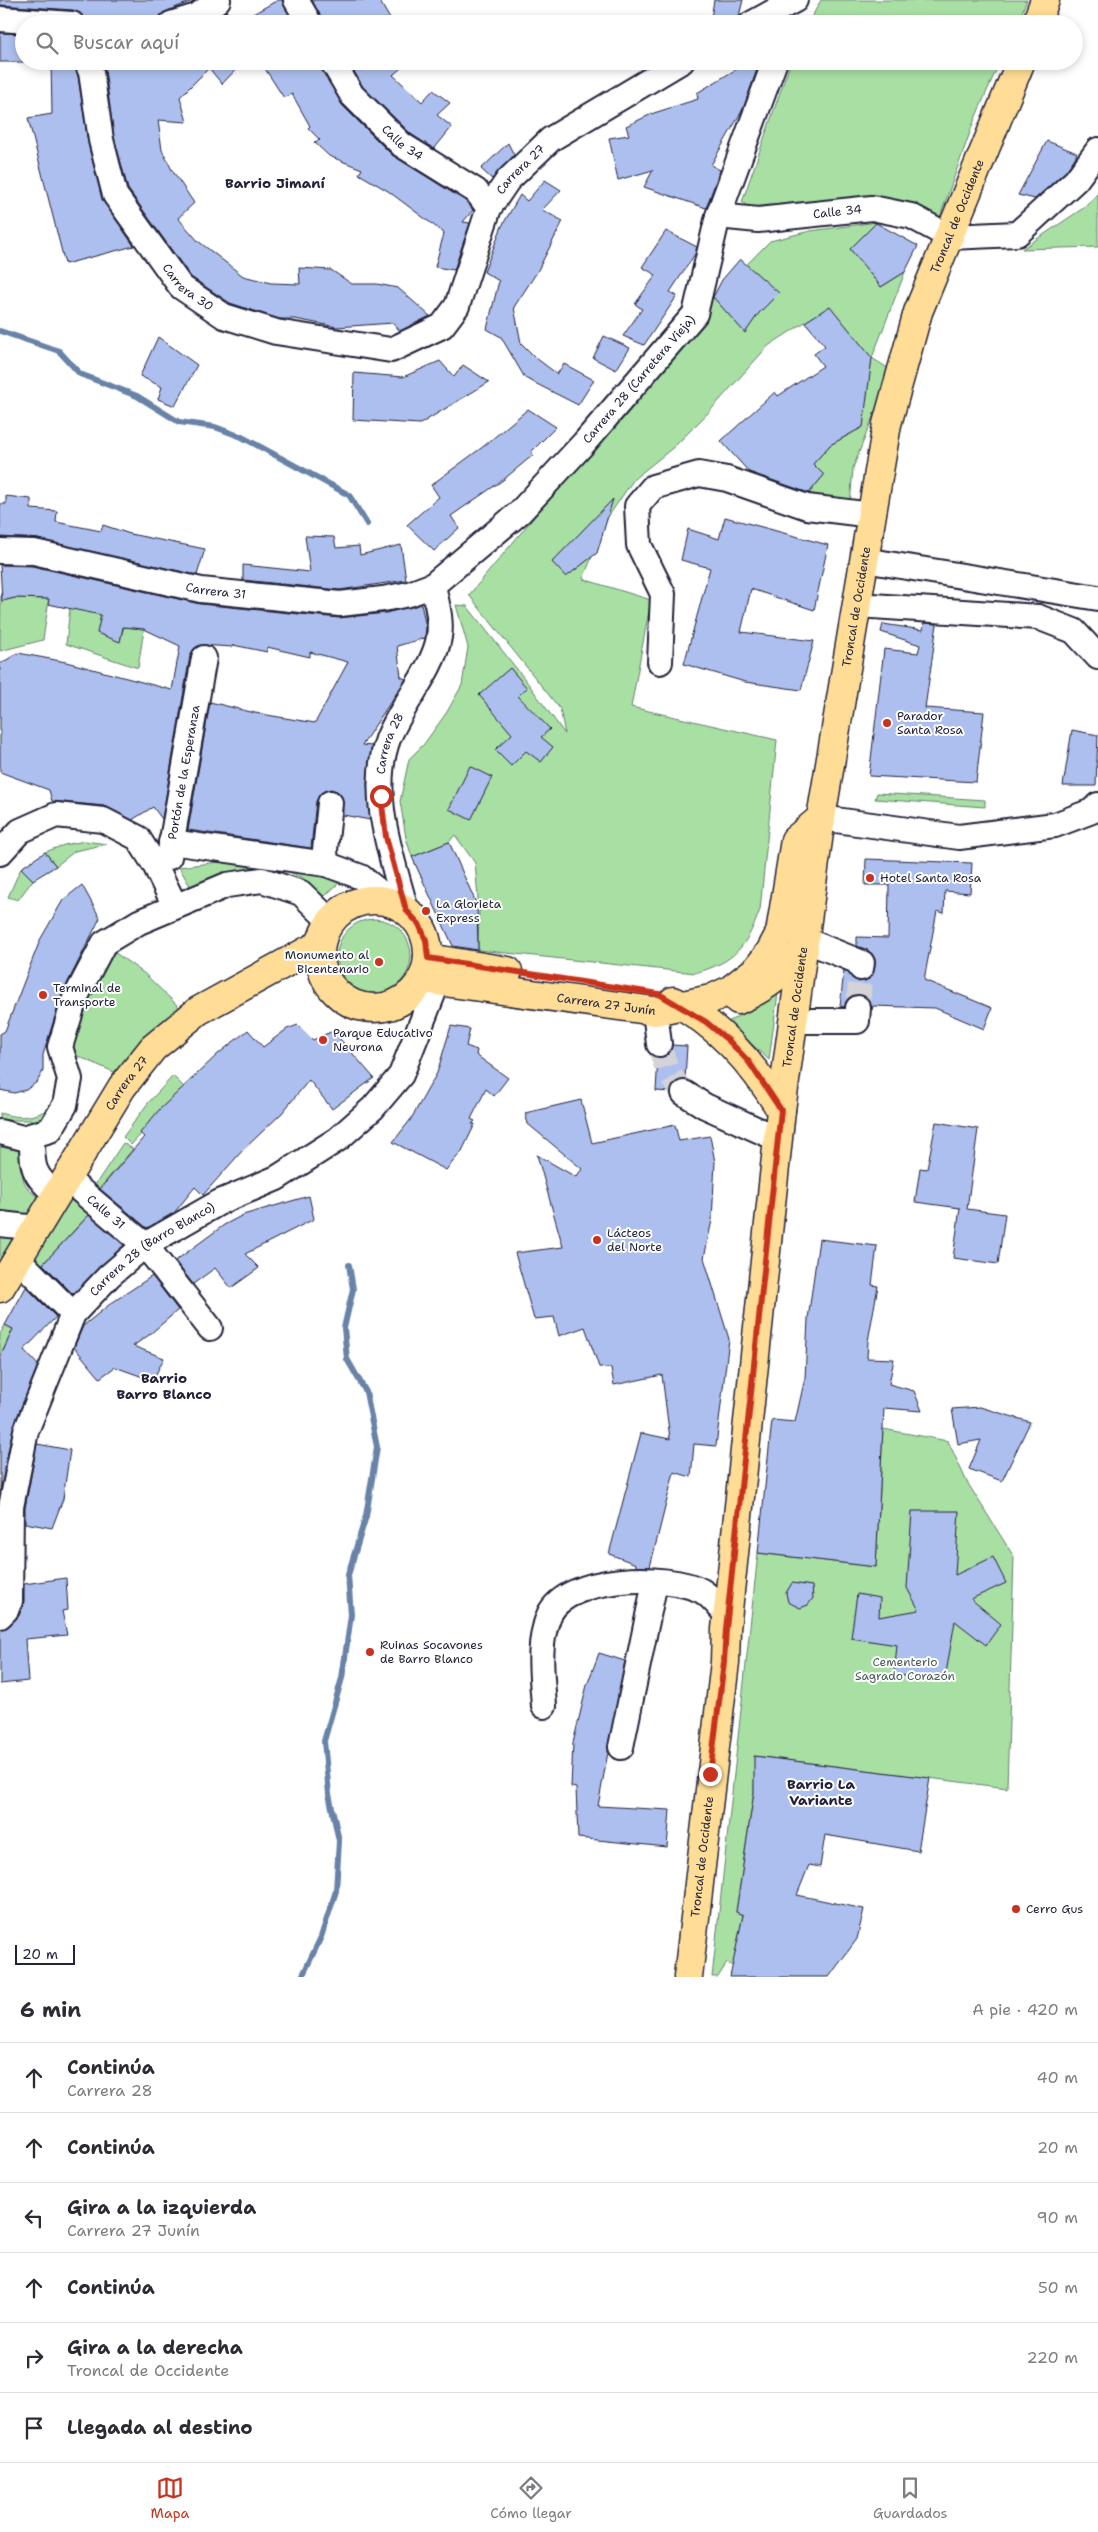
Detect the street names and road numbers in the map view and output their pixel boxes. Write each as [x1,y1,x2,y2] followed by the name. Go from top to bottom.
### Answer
[378,121,426,164] street label: Calle 34
[493,141,548,197] street label: Carrera 27
[927,157,988,276] street label: Troncal de Occidente
[812,201,863,222] street label: Calle 34
[159,260,216,315] street label: Carrera 30
[579,312,699,447] street label: Carrera 28 (Carretera Vieja)
[838,545,874,668] street label: Troncal de Occidente
[184,579,247,602] street label: Carrera 31
[164,703,204,841] street label: Portón de la Esperanza
[373,710,407,775] street label: Carrera 28
[779,945,811,1069] street label: Troncal de Occidente
[556,990,657,1019] street label: Carrera 27 Junín
[102,1052,152,1113] street label: Carrera 27
[83,1191,128,1233] street label: Calle 31
[86,1199,218,1300] street label: Carrera 28 (Barro Blanco)
[687,1795,717,1918] street label: Troncal de Occidente

